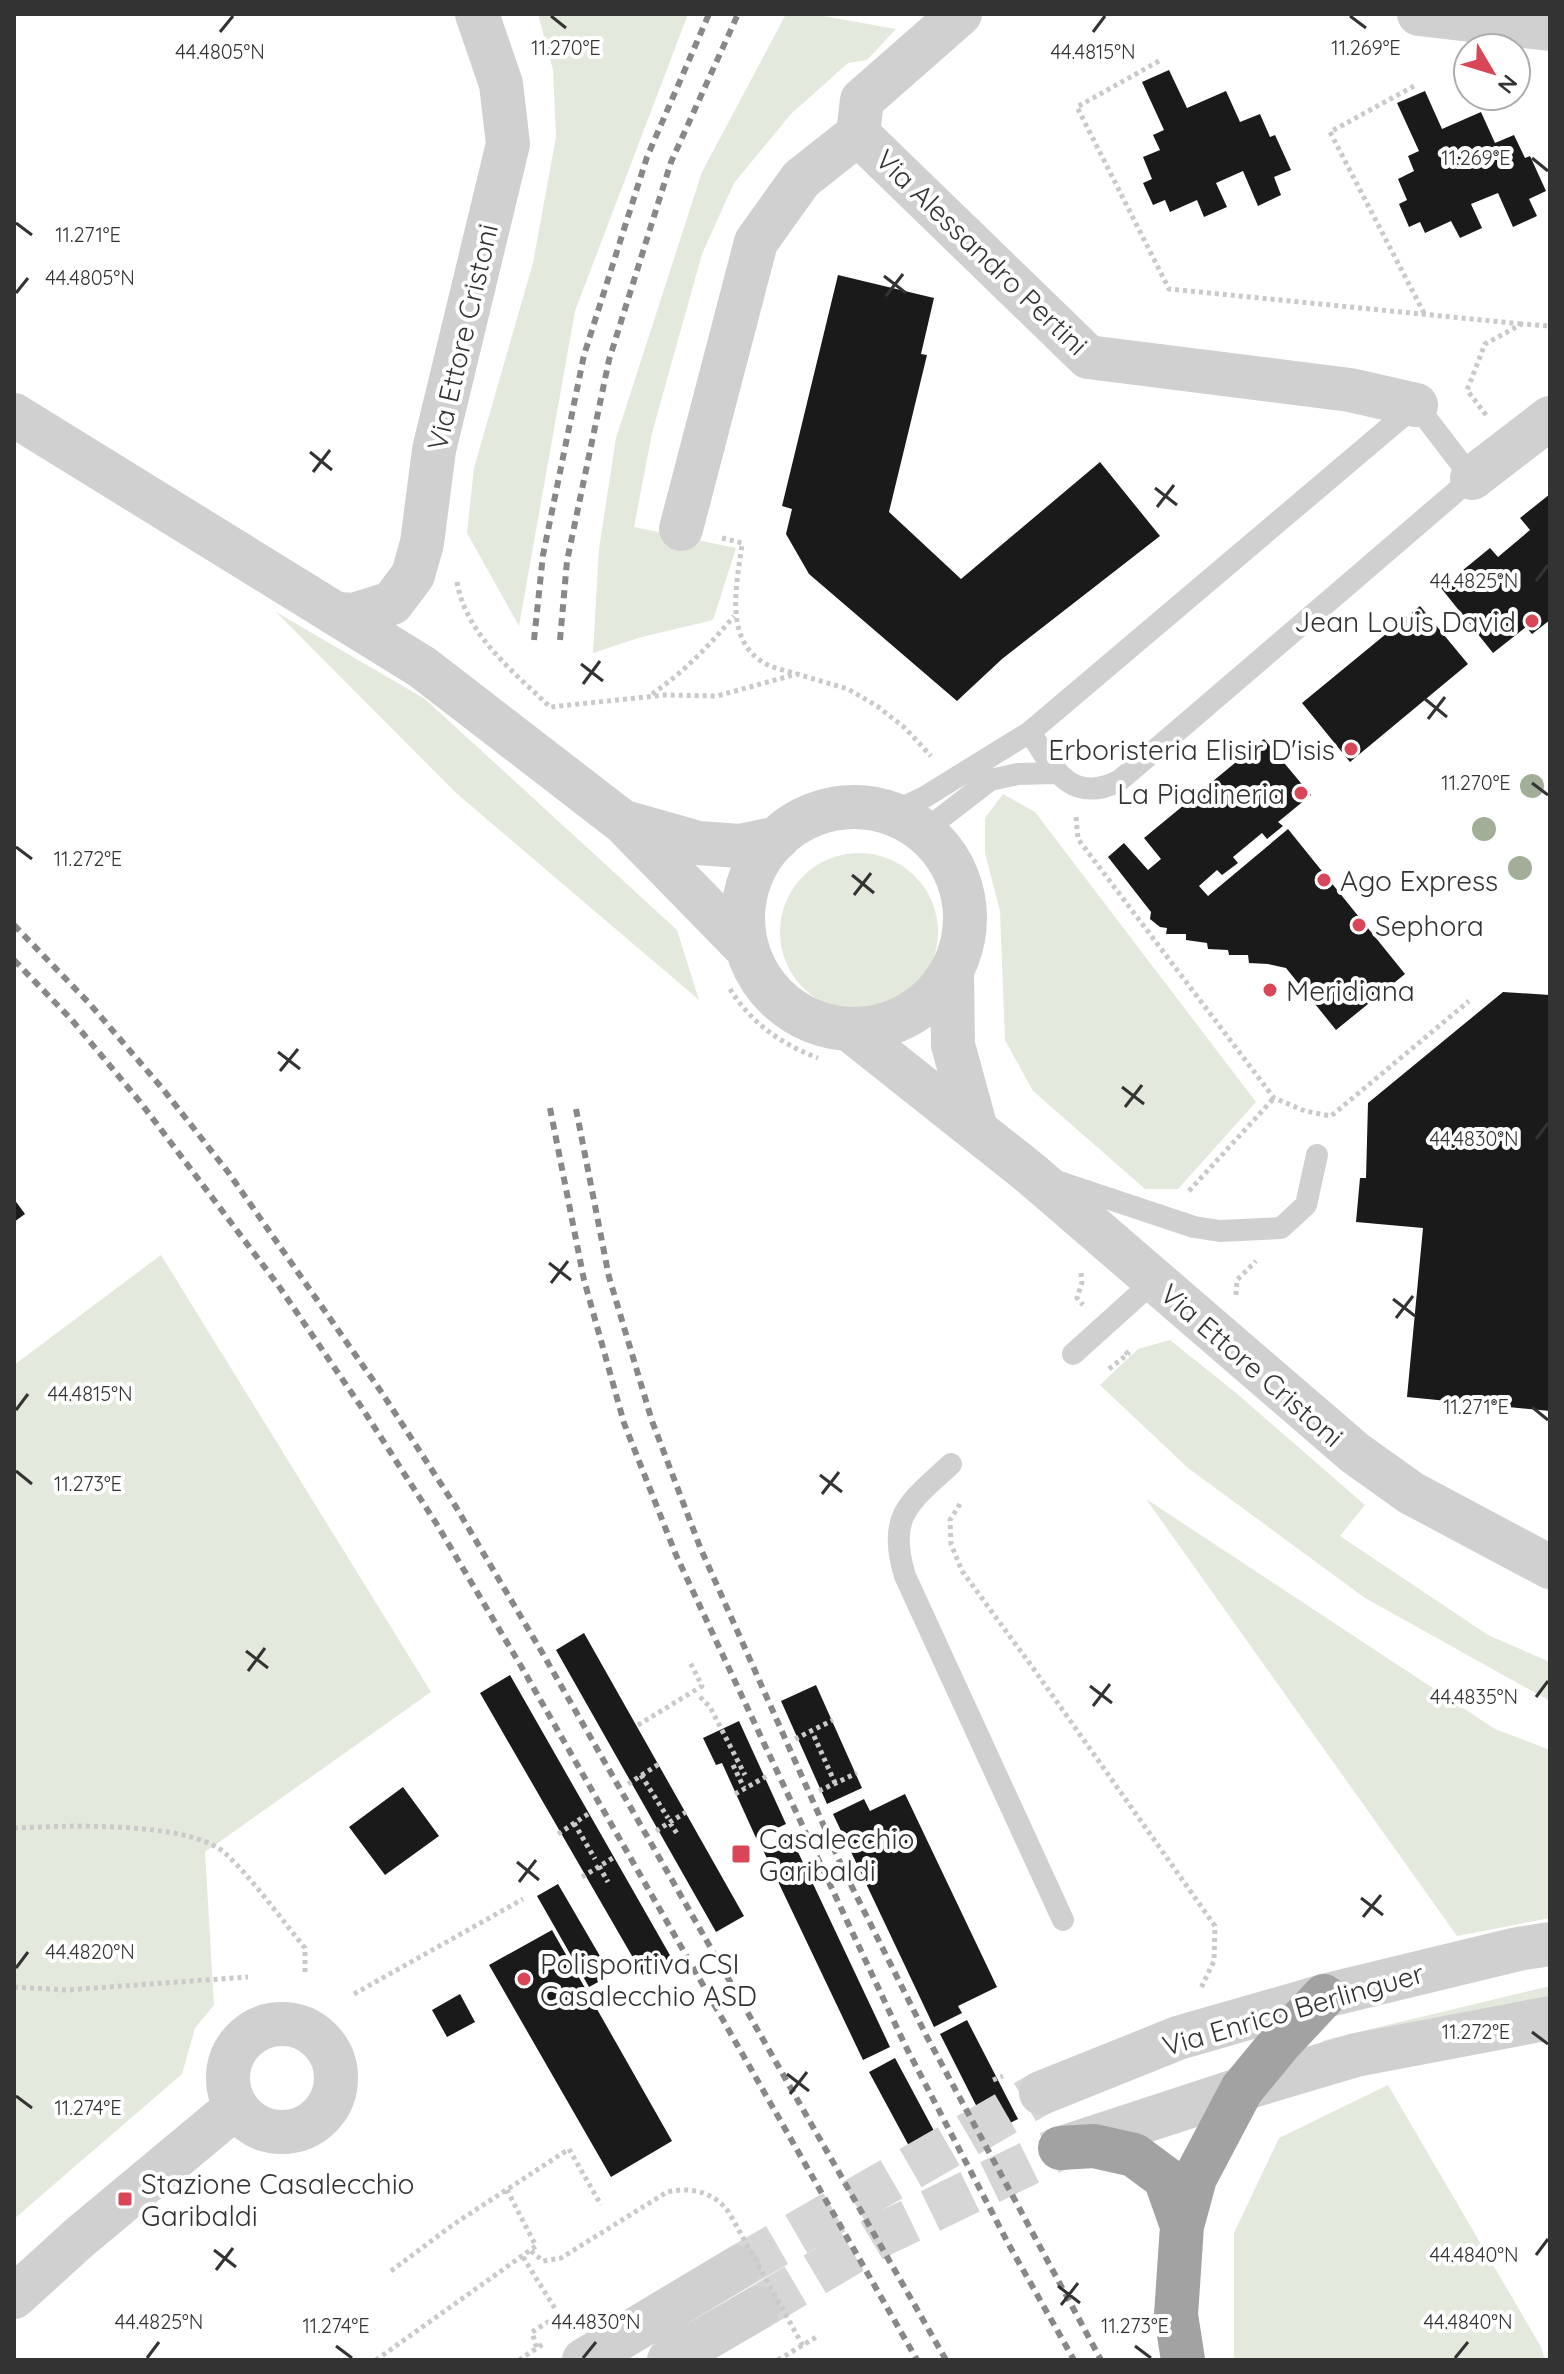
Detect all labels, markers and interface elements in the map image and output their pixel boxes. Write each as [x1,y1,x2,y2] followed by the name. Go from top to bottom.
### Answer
[1452,32,1532,112] north arrow
[531,35,601,60] text: 11.270°E
[1331,35,1401,60] text: 11.269°E
[175,39,265,64] text: 44.4805°N
[1051,39,1135,64] text: 44.4815°N
[1492,69,1524,99] text: N
[869,142,1095,362] street label: Via Alessandro Pertini
[1441,145,1511,170] text: 11.269°E
[419,220,505,454] street label: Via Ettore Cristoni
[55,222,121,247] text: 11.271°E
[45,265,135,290] text: 44.4805°N
[1430,568,1518,593] text: 44.4825°N
[1294,604,1516,639] place label: Jean Louis David
[1523,612,1541,630] marker: Jean Louis David
[1048,732,1335,767] place label: Erboristeria Elisir D'isis
[1342,740,1360,758] marker: Erboristeria Elisir D'isis
[1441,770,1511,795] text: 11.270°E
[1117,776,1285,811] place label: La Piadineria
[1292,784,1310,802] marker: La Piadineria
[54,846,122,871] text: 11.272°E
[1340,863,1498,898] place label: Ago Express
[1315,871,1333,889] marker: Ago Express
[1375,908,1484,943] place label: Sephora
[1350,916,1368,934] marker: Sephora
[1286,973,1415,1008] place label: Meridiana
[1261,981,1279,999] marker: Meridiana
[1429,1126,1519,1151] text: 44.4830°N
[1153,1276,1351,1454] street label: Via Ettore Cristoni
[48,1381,132,1406] text: 44.4815°N
[1443,1394,1509,1419] text: 11.271°E
[54,1471,122,1496] text: 11.273°E
[1430,1684,1518,1709] text: 44.4835°N
[759,1821,914,1888] place label: Casalecchio Garibaldi
[730,1843,752,1865] marker: Casalecchio Garibaldi
[45,1939,135,1964] text: 44.4820°N
[540,1946,757,2013] place label: Polisportiva CSI Casalecchio ASD
[1158,1955,1428,2063] street label: Via Enrico Berlinguer
[515,1970,533,1988] marker: Polisportiva CSI Casalecchio ASD
[1442,2019,1510,2044] text: 11.272°E
[54,2095,122,2120] text: 11.274°E
[141,2166,415,2233] place label: Stazione Casalecchio Garibaldi
[116,2190,134,2208] marker: Stazione Casalecchio Garibaldi
[1429,2242,1519,2267] text: 44.4840°N
[115,2309,203,2334] text: 44.4825°N
[551,2309,641,2334] text: 44.4830°N
[1423,2309,1513,2334] text: 44.4840°N
[302,2313,370,2338] text: 11.274°E
[1101,2313,1169,2338] text: 11.273°E

